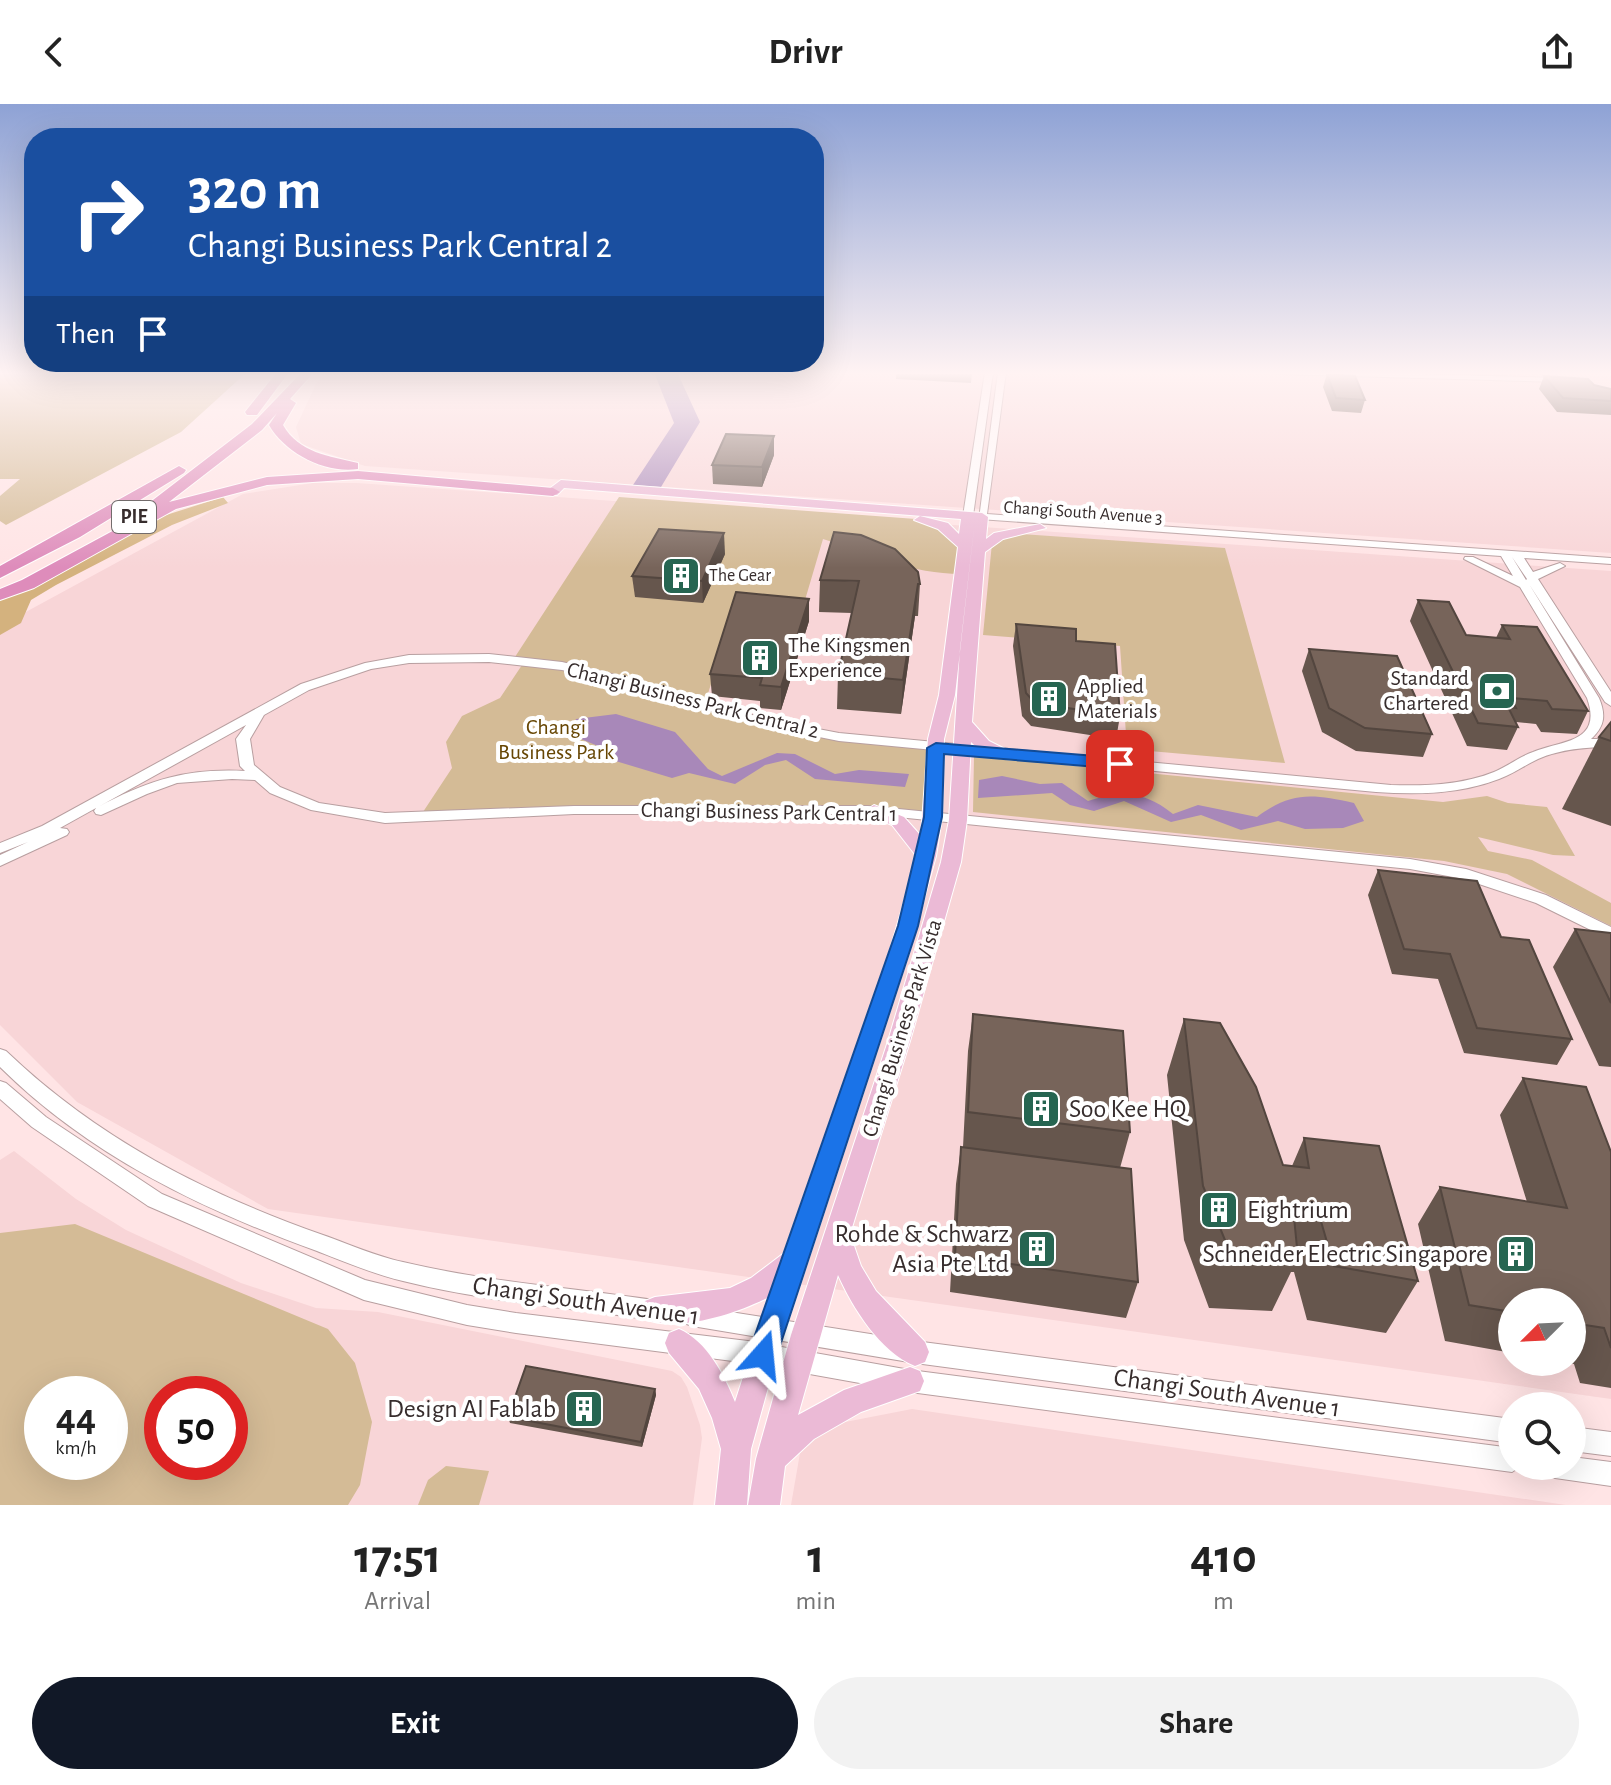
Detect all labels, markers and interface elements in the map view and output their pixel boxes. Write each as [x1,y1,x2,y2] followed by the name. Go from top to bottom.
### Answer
[32,30,76,74] icon: back
[1535,30,1579,74] icon: share
[769,34,842,70] text: Drivr
[56,160,160,264] icon: right
[188,163,321,219] text: 320 m
[188,228,612,264] text: Changi Business Park Central 2
[131,312,175,356] icon: arrive
[56,319,115,349] text: Then
[1003,498,1163,528] street label: Changi South Avenue 3
[112,501,156,533] road number: PIE
[660,555,702,597] building icon: The Gear
[709,567,771,585] place label: The Gear
[788,634,910,681] place label: The Kingsmen Experience
[739,637,781,679] building icon: The Kingsmen Experience
[565,658,821,742] street label: Changi Business Park Central 2
[1384,667,1469,714] place label: Standard Chartered
[1476,670,1518,712] bank icon: Standard Chartered
[1077,675,1157,722] place label: Applied Materials
[1028,678,1070,720] building icon: Applied Materials
[498,716,614,763] park label: Changi Business Park
[1086,730,1154,798] pin
[1098,742,1142,786] icon: arrive
[641,799,897,825] street label: Changi Business Park Central 1
[858,917,946,1139] street label: Changi Business Park Vista
[1020,1088,1062,1130] building icon: Soo Kee HQ
[1069,1096,1190,1122] place label: Soo Kee HQ
[1198,1189,1240,1231] building icon: Eightrium
[1247,1197,1349,1223] place label: Eightrium
[834,1221,1009,1277] place label: Rohde & Schwarz Asia Pte Ltd
[1016,1228,1058,1270] building icon: Rohde & Schwarz Asia Pte Ltd
[1495,1233,1537,1275] building icon: Schneider Electric Singapore
[1203,1241,1488,1267] place label: Schneider Electric Singapore
[471,1272,701,1330] street label: Changi South Avenue 1
[1498,1288,1586,1376] north arrow
[1498,1288,1586,1480] map controls
[721,1313,805,1397] position arrow
[1112,1364,1342,1422] street label: Changi South Avenue 1
[144,1376,248,1480] speed limit sign: 50
[563,1388,605,1430] building icon: Design AI Fablab
[1498,1392,1586,1480] button: search
[387,1396,556,1422] place label: Design AI Fablab
[56,1398,96,1438] text: 44
[55,1438,97,1458] text: km/h
[354,1534,441,1582] text: 17:51
[807,1534,824,1582] text: 1
[1190,1534,1257,1582] text: 410
[364,1588,431,1614] text: Arrival
[796,1588,836,1614] text: min
[1213,1588,1234,1614] text: m
[32,1677,798,1769] button: Exit
[814,1677,1579,1769] button: Share

